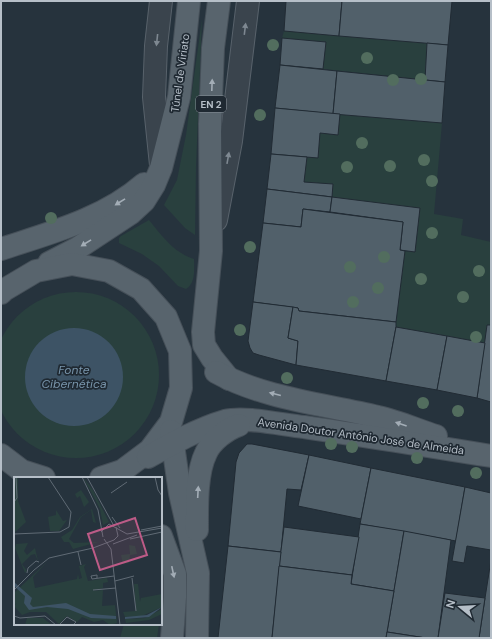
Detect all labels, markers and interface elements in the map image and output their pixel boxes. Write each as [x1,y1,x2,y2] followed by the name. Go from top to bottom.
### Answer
[242,23,248,35] one-way arrow
[168,33,192,113] street label: Túnel de Viriato
[154,34,160,46] one-way arrow
[209,78,215,91] one-way arrow
[196,96,226,112] road number: EN 2
[225,151,231,164] one-way arrow
[114,198,126,205] one-way arrow
[80,239,91,246] one-way arrow
[41,362,107,392] water label: Fonte Cibernética
[269,391,281,397] one-way arrow
[257,415,465,457] street label: Avenida Doutor António José de Almeida
[395,421,407,427] one-way arrow
[14,477,162,625] inset map
[195,486,202,498] one-way arrow
[171,566,177,579] one-way arrow
[440,587,480,627] north arrow
[443,598,458,610] text: N

